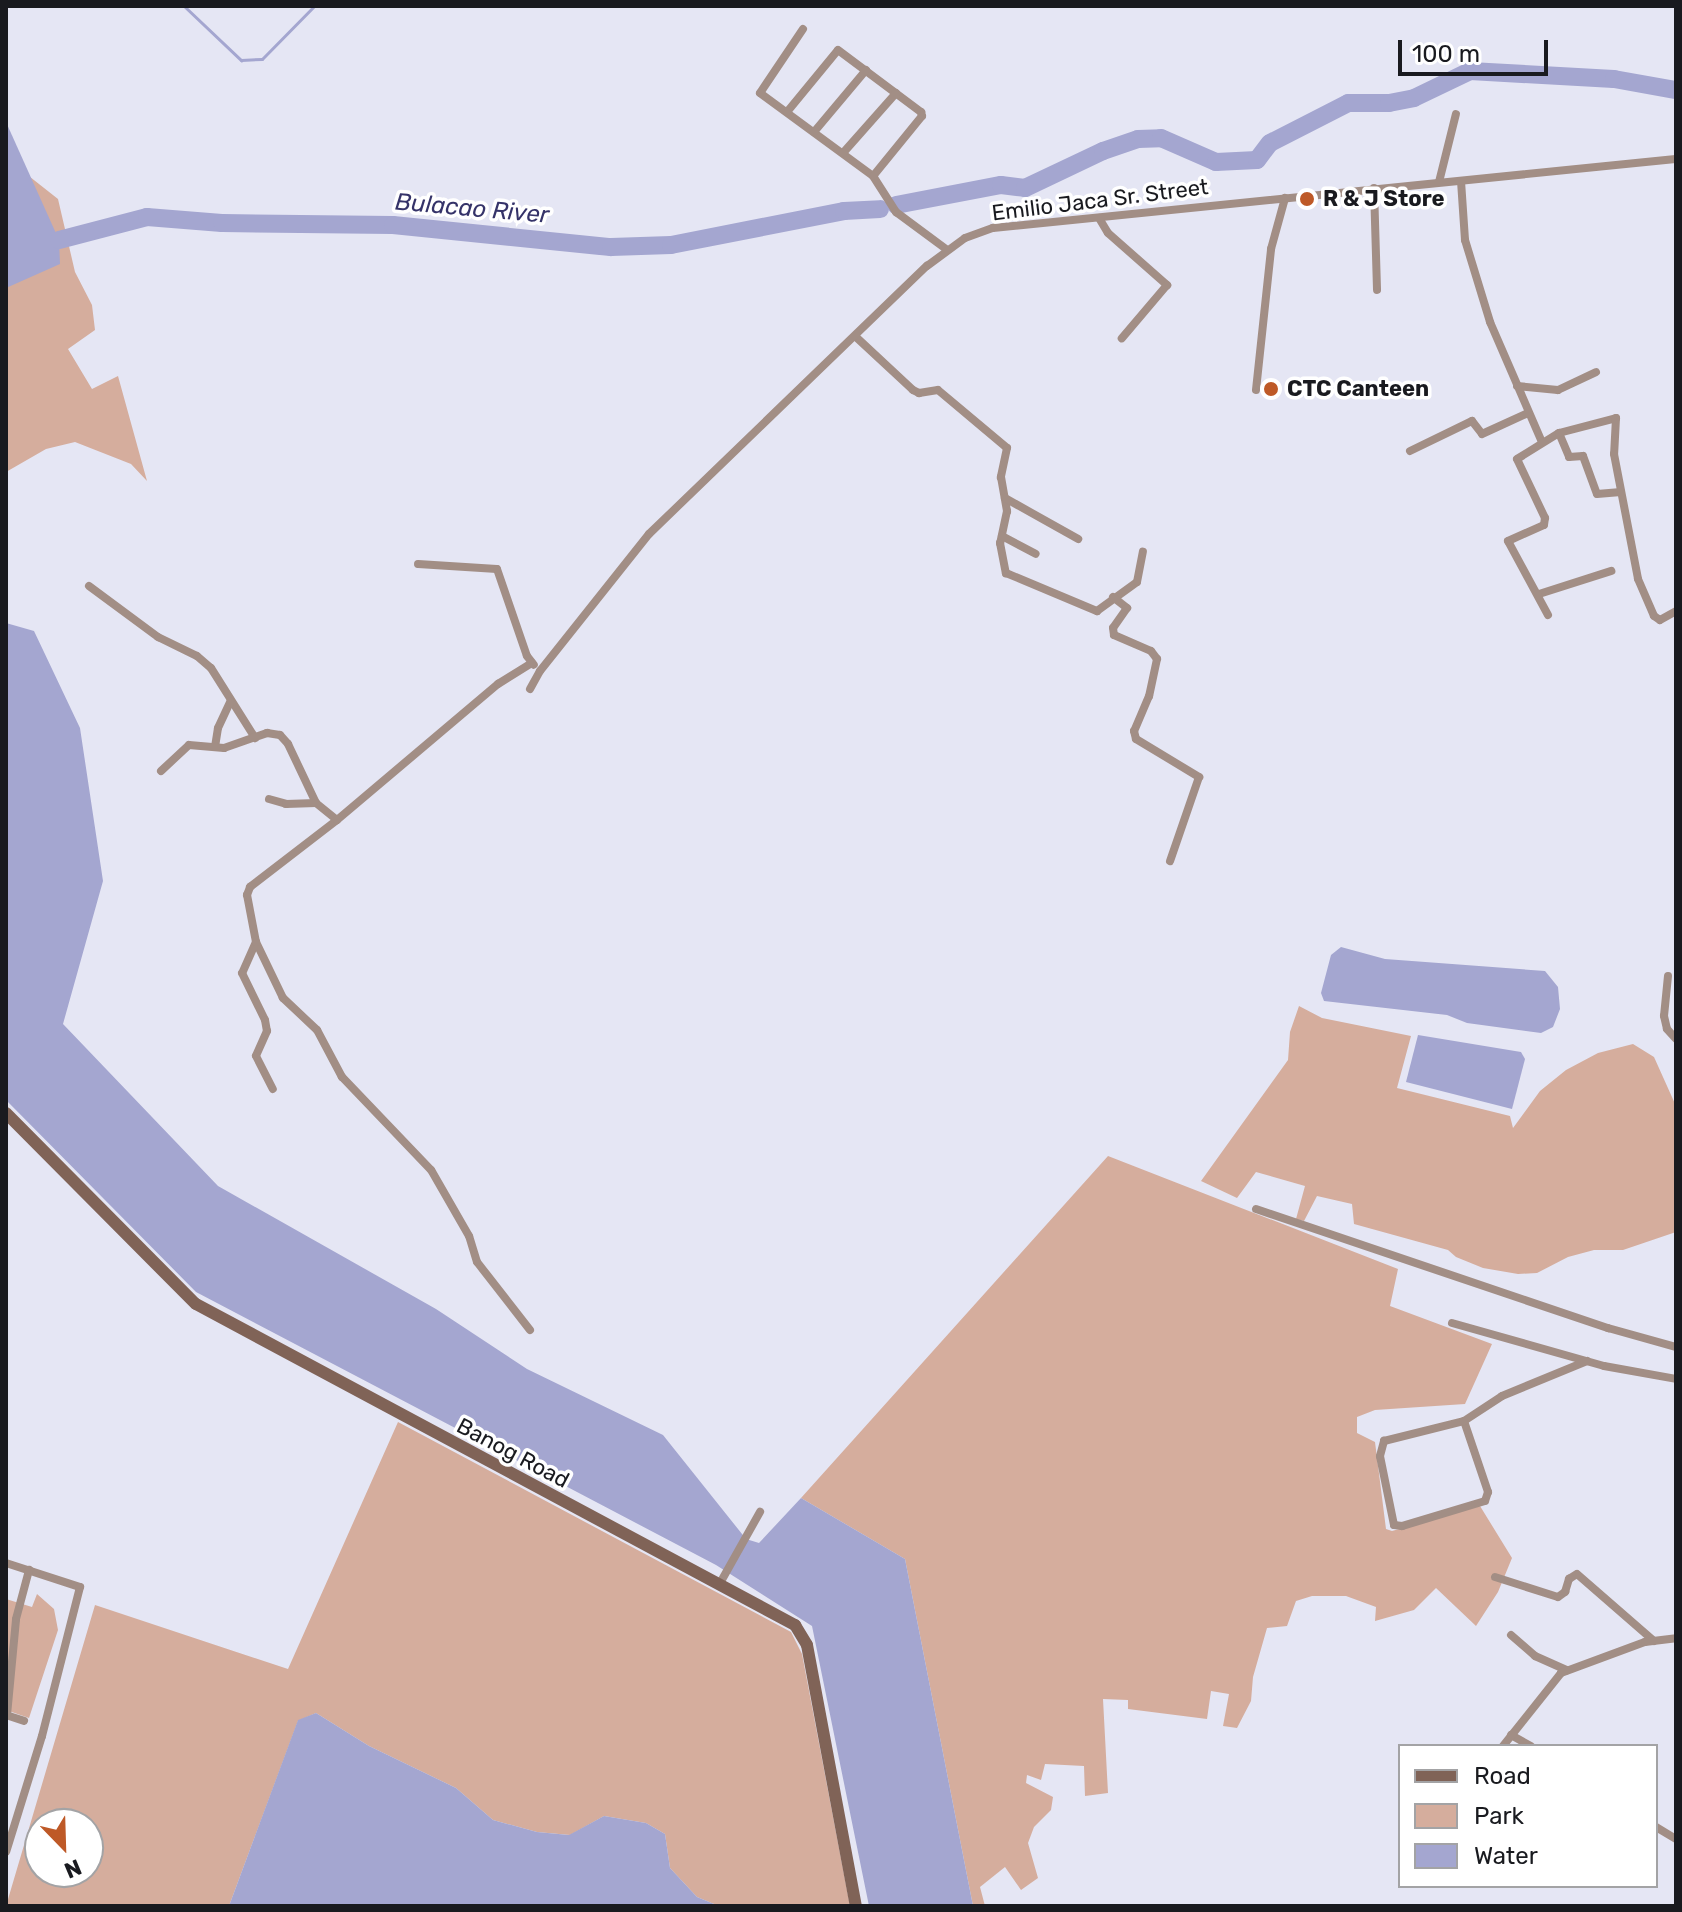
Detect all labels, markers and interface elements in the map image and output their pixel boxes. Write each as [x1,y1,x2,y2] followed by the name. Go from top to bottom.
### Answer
[1402,24,1552,74] scale bar
[1412,40,1480,68] text: 100 m
[990,174,1210,226] street label: Emilio Jaca Sr. Street
[1323,186,1445,212] place label: R & J Store
[394,188,550,230] water label: Bulacao River
[1298,190,1316,208] marker: R & J Store
[1287,376,1429,402] place label: CTC Canteen
[1262,380,1280,398] marker: CTC Canteen
[452,1412,574,1494] street label: Banog Road
[1398,1744,1658,1888] legend
[1474,1762,1531,1790] text: Road
[1474,1802,1524,1830] text: Park
[24,1808,104,1888] north arrow
[1474,1842,1538,1870] text: Water
[60,1853,85,1884] text: N

